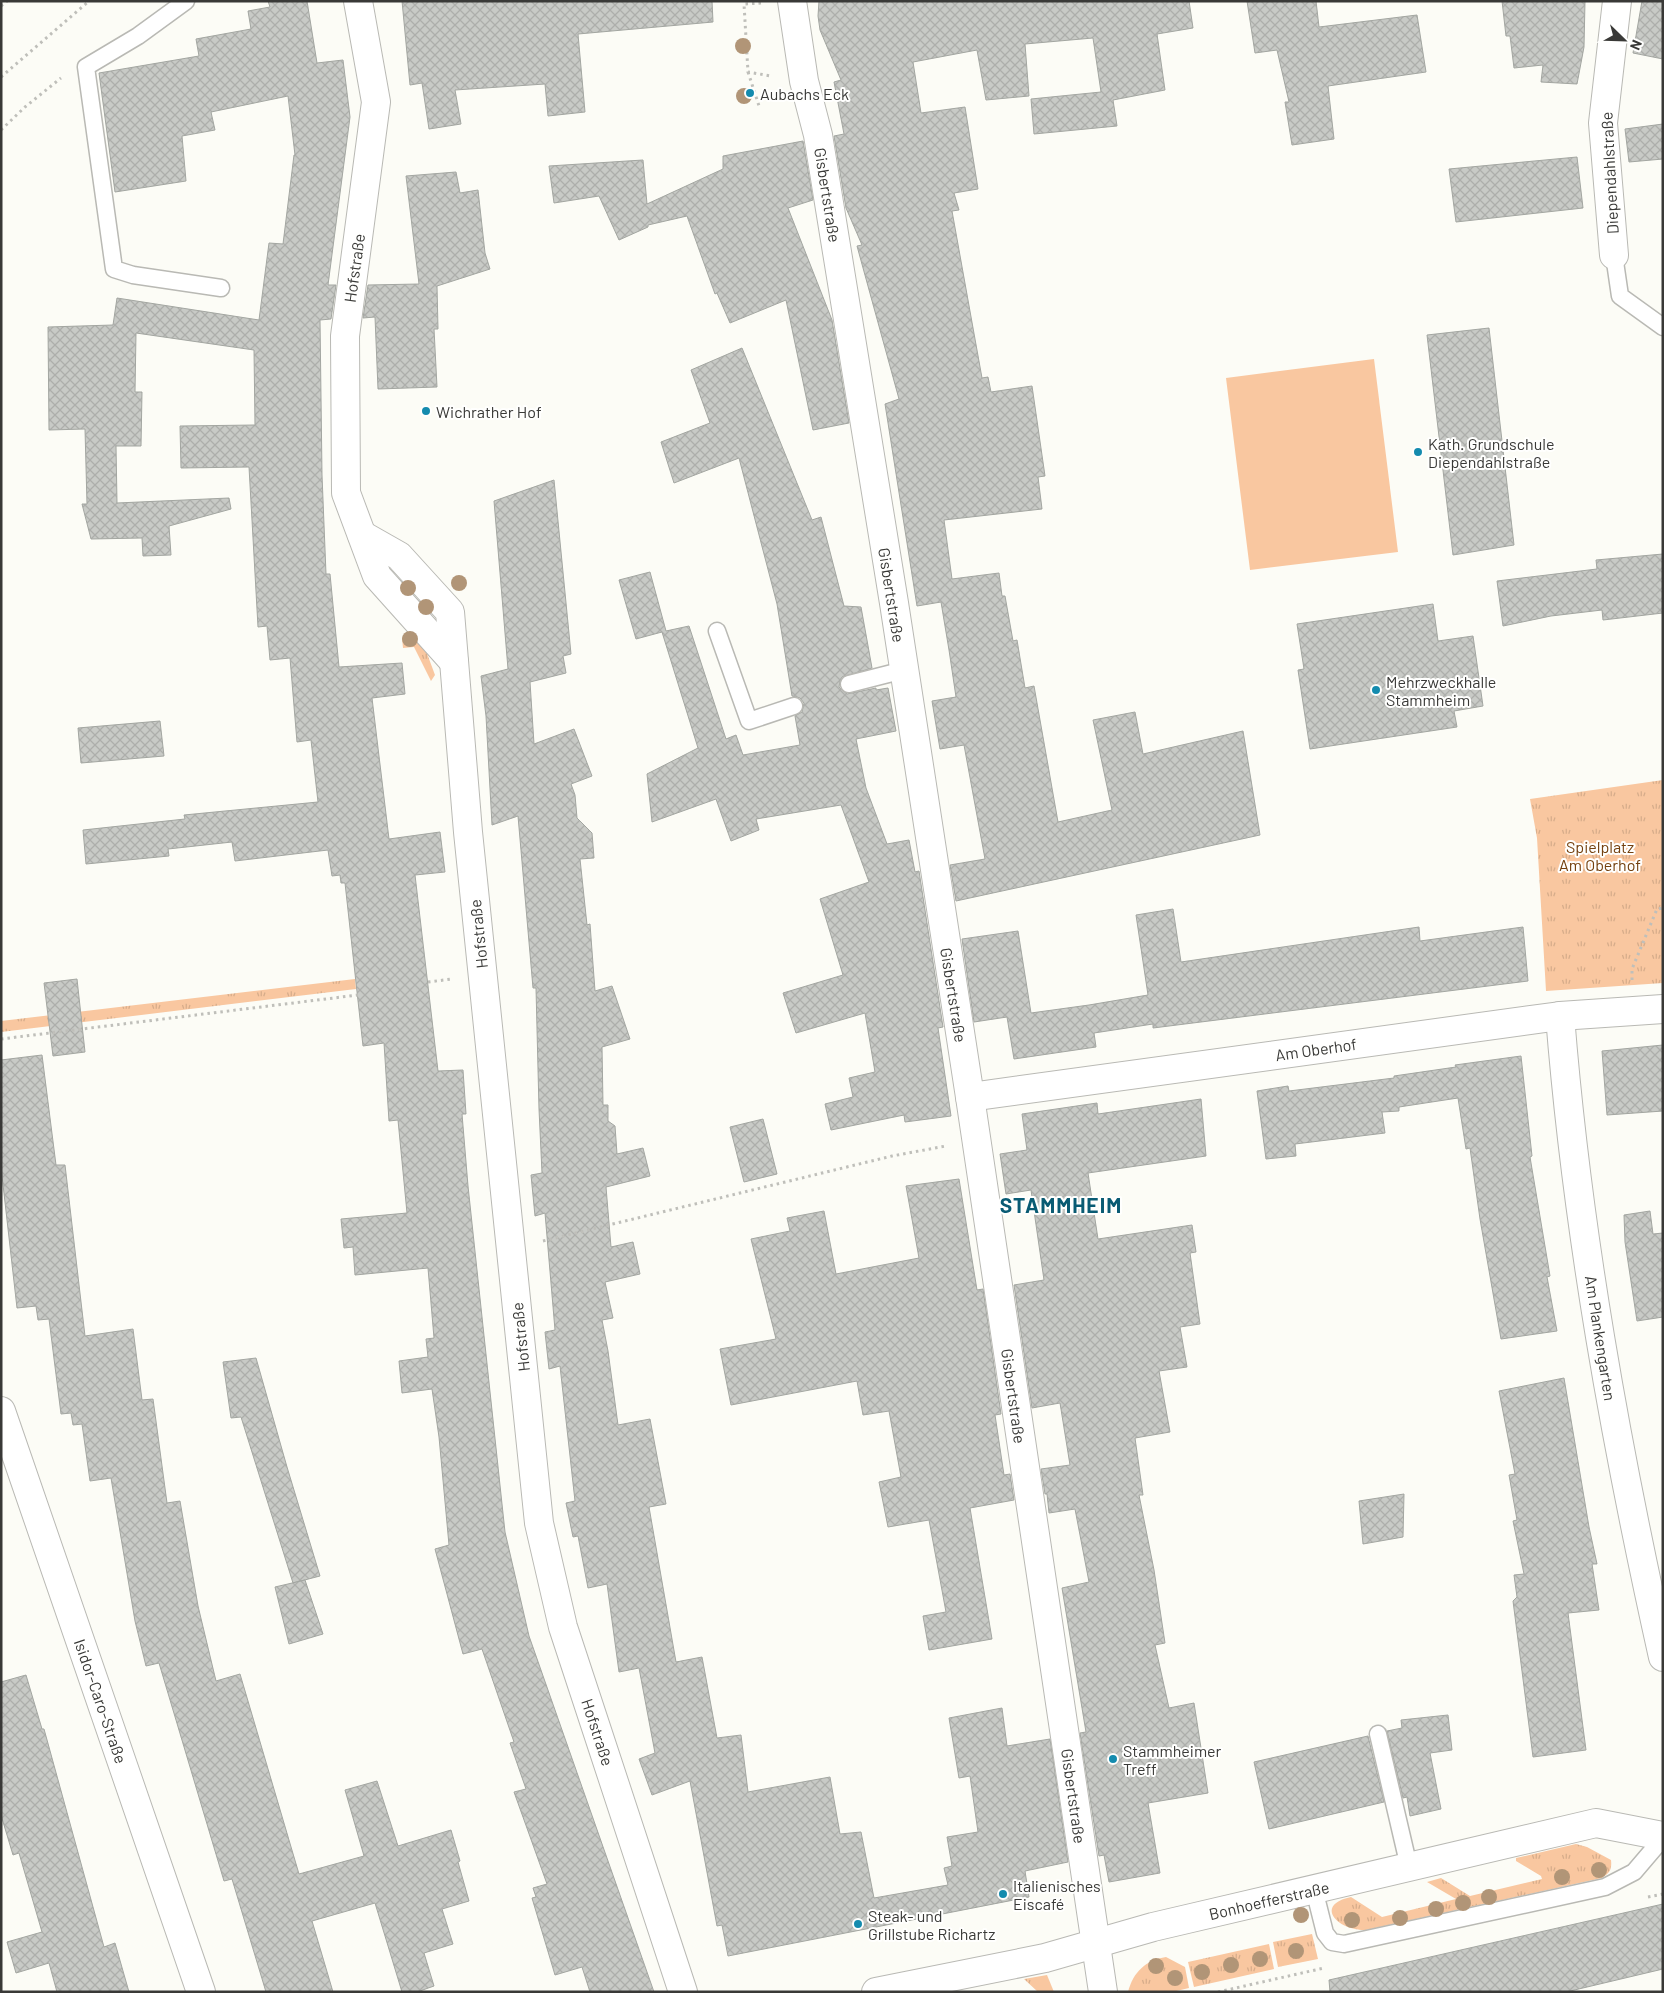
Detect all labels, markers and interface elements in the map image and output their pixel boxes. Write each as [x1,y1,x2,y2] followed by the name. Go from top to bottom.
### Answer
[1599,15,1649,65] north arrow
[1627,38,1646,53] text: N
[760,84,849,103] place label: Aubachs Eck
[744,87,756,99] marker: Aubachs Eck
[1596,111,1622,235] street label: Diependahlstraße
[811,146,845,244] street label: Gisbertstraße
[340,232,368,304] street label: Hofstraße
[436,402,542,421] place label: Wichrather Hof
[420,405,432,417] marker: Wichrather Hof
[1428,434,1555,471] place label: Kath. Grundschule Diependahlstraße
[1412,446,1424,458] marker: Kath. Grundschule Diependahlstraße
[875,546,909,644] street label: Gisbertstraße
[1386,672,1496,709] place label: Mehrzweckhalle Stammheim
[1370,684,1382,696] marker: Mehrzweckhalle Stammheim
[1559,837,1641,874] park label: Spielplatz Am Oberhof
[465,898,491,970] street label: Hofstraße
[937,946,971,1044] street label: Gisbertstraße
[1274,1034,1358,1064] street label: Am Oberhof
[1000,1192,1122,1217] district label: STAMMHEIM
[1582,1274,1620,1402] street label: Am Plankengarten
[507,1301,533,1373] street label: Hofstraße
[998,1347,1030,1445] street label: Gisbertstraße
[71,1636,131,1766] street label: Isidor-Caro-Straße
[578,1696,618,1768] street label: Hofstraße
[1123,1741,1222,1778] place label: Stammheimer Treff
[1058,1747,1090,1845] street label: Gisbertstraße
[1107,1753,1119,1765] marker: Stammheimer Treff
[1013,1876,1101,1913] place label: Italienisches Eiscafé
[1207,1877,1331,1923] street label: Bonhoefferstraße
[997,1888,1009,1900] marker: Italienisches Eiscafé
[868,1906,996,1943] place label: Steak- und Grillstube Richartz
[852,1918,864,1930] marker: Steak- und Grillstube Richartz

